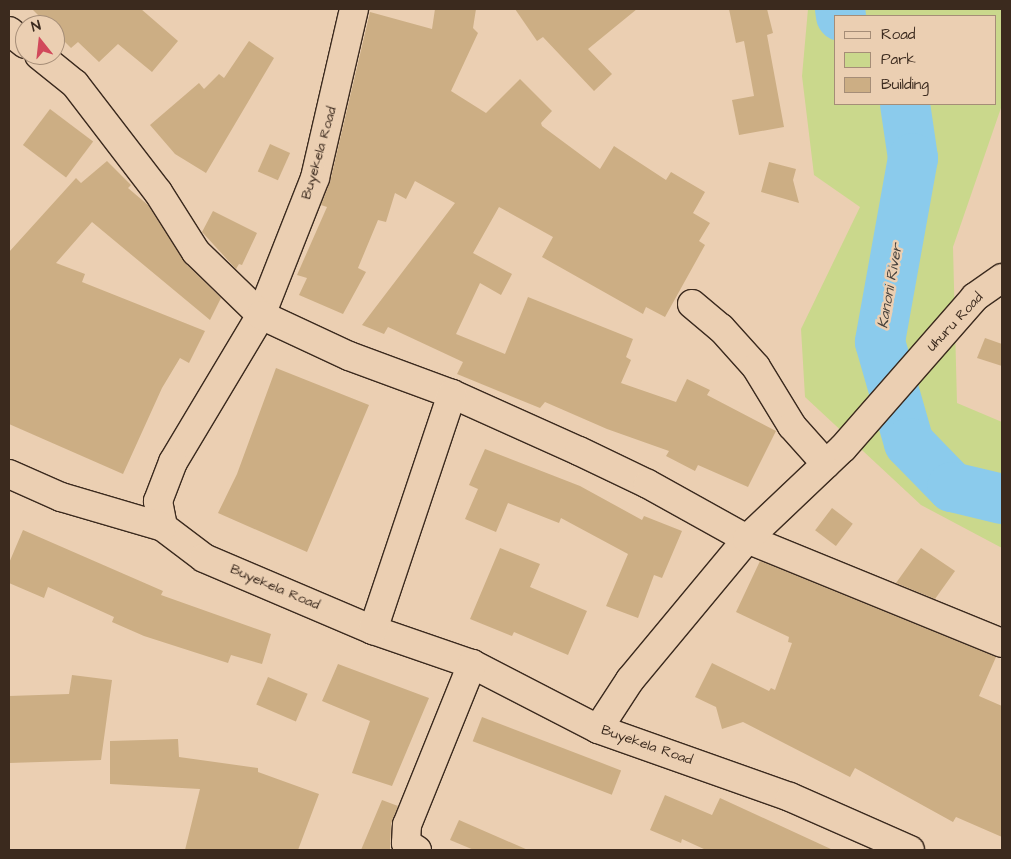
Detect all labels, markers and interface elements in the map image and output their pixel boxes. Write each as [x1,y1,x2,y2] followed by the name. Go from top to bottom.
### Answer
[15,15,65,65] north arrow
[834,15,996,105] legend
[29,16,43,37] text: N
[881,24,915,45] text: Road
[881,49,916,70] text: Park
[881,74,929,95] text: Building
[298,105,340,201] street label: Buyekela Road
[874,242,906,330] water label: Kanoni River
[923,289,987,355] street label: Uhuru Road
[228,561,322,613] street label: Buyekela Road
[599,721,695,769] street label: Buyekela Road

